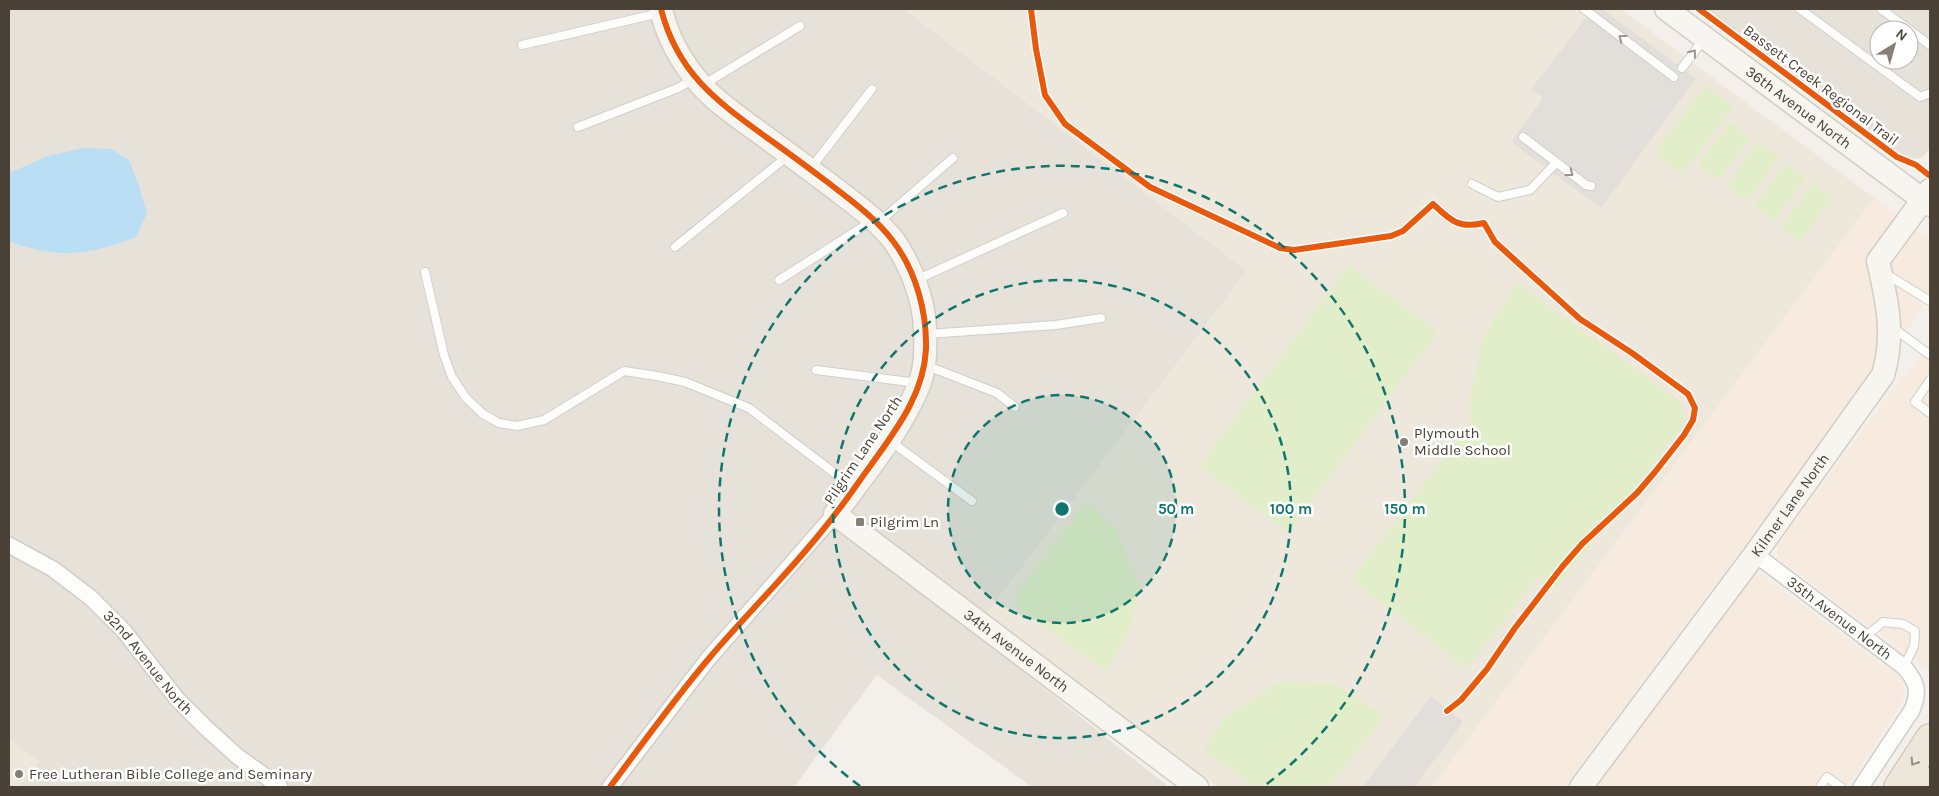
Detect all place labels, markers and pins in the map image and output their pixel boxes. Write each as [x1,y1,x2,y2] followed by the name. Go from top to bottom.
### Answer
[1414,424,1511,459] place label: Plymouth Middle School
[1398,436,1410,448] marker: Plymouth Middle School
[1053,500,1071,518] centre of rings
[870,513,939,531] place label: Pilgrim Ln
[854,516,866,528] marker: Pilgrim Ln
[29,765,312,783] place label: Free Lutheran Bible College and Seminary
[13,768,25,780] marker: Free Lutheran Bible College and Seminary

